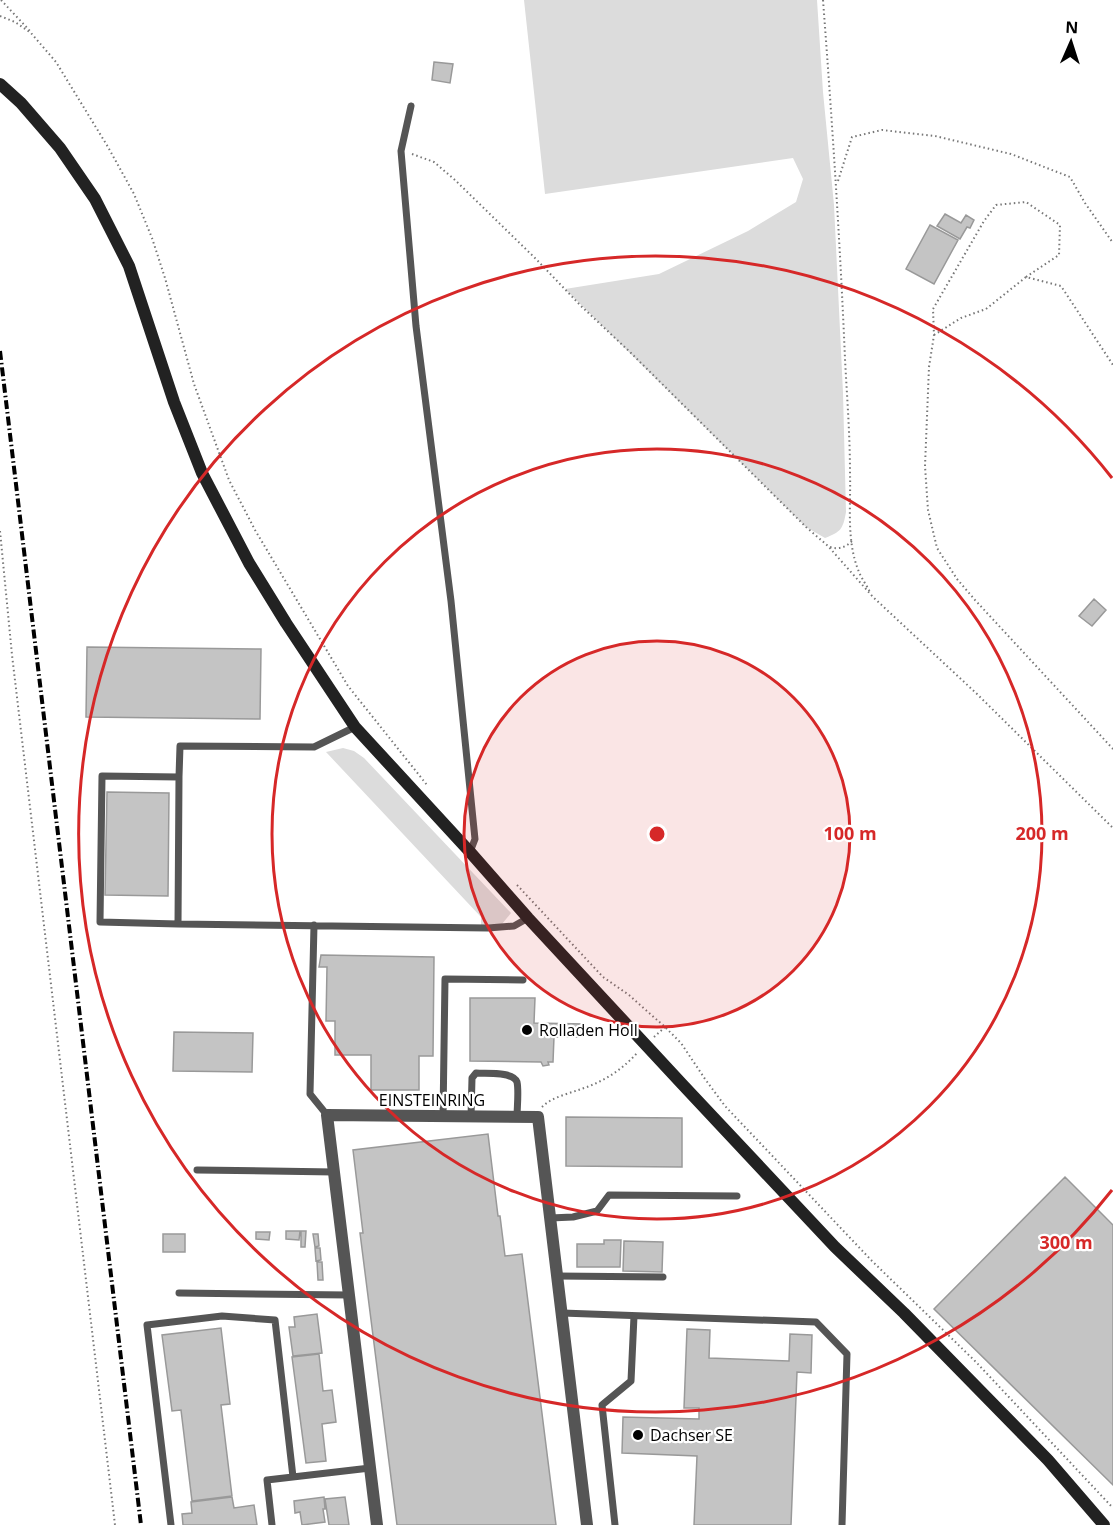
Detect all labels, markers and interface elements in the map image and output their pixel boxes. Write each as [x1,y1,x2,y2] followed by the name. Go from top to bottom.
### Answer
[1041,12,1101,72] north arrow
[1065,16,1079,38] text: N
[823,821,877,845] text: 100 m
[1015,821,1069,845] text: 200 m
[647,824,667,844] centre of rings
[539,1019,638,1041] place label: Rolladen Holl
[520,1023,534,1037] marker: Rolladen Holl
[379,1089,485,1111] street label: EINSTEINRING
[1039,1230,1093,1254] text: 300 m
[650,1424,733,1446] place label: Dachser SE
[631,1428,645,1442] marker: Dachser SE

